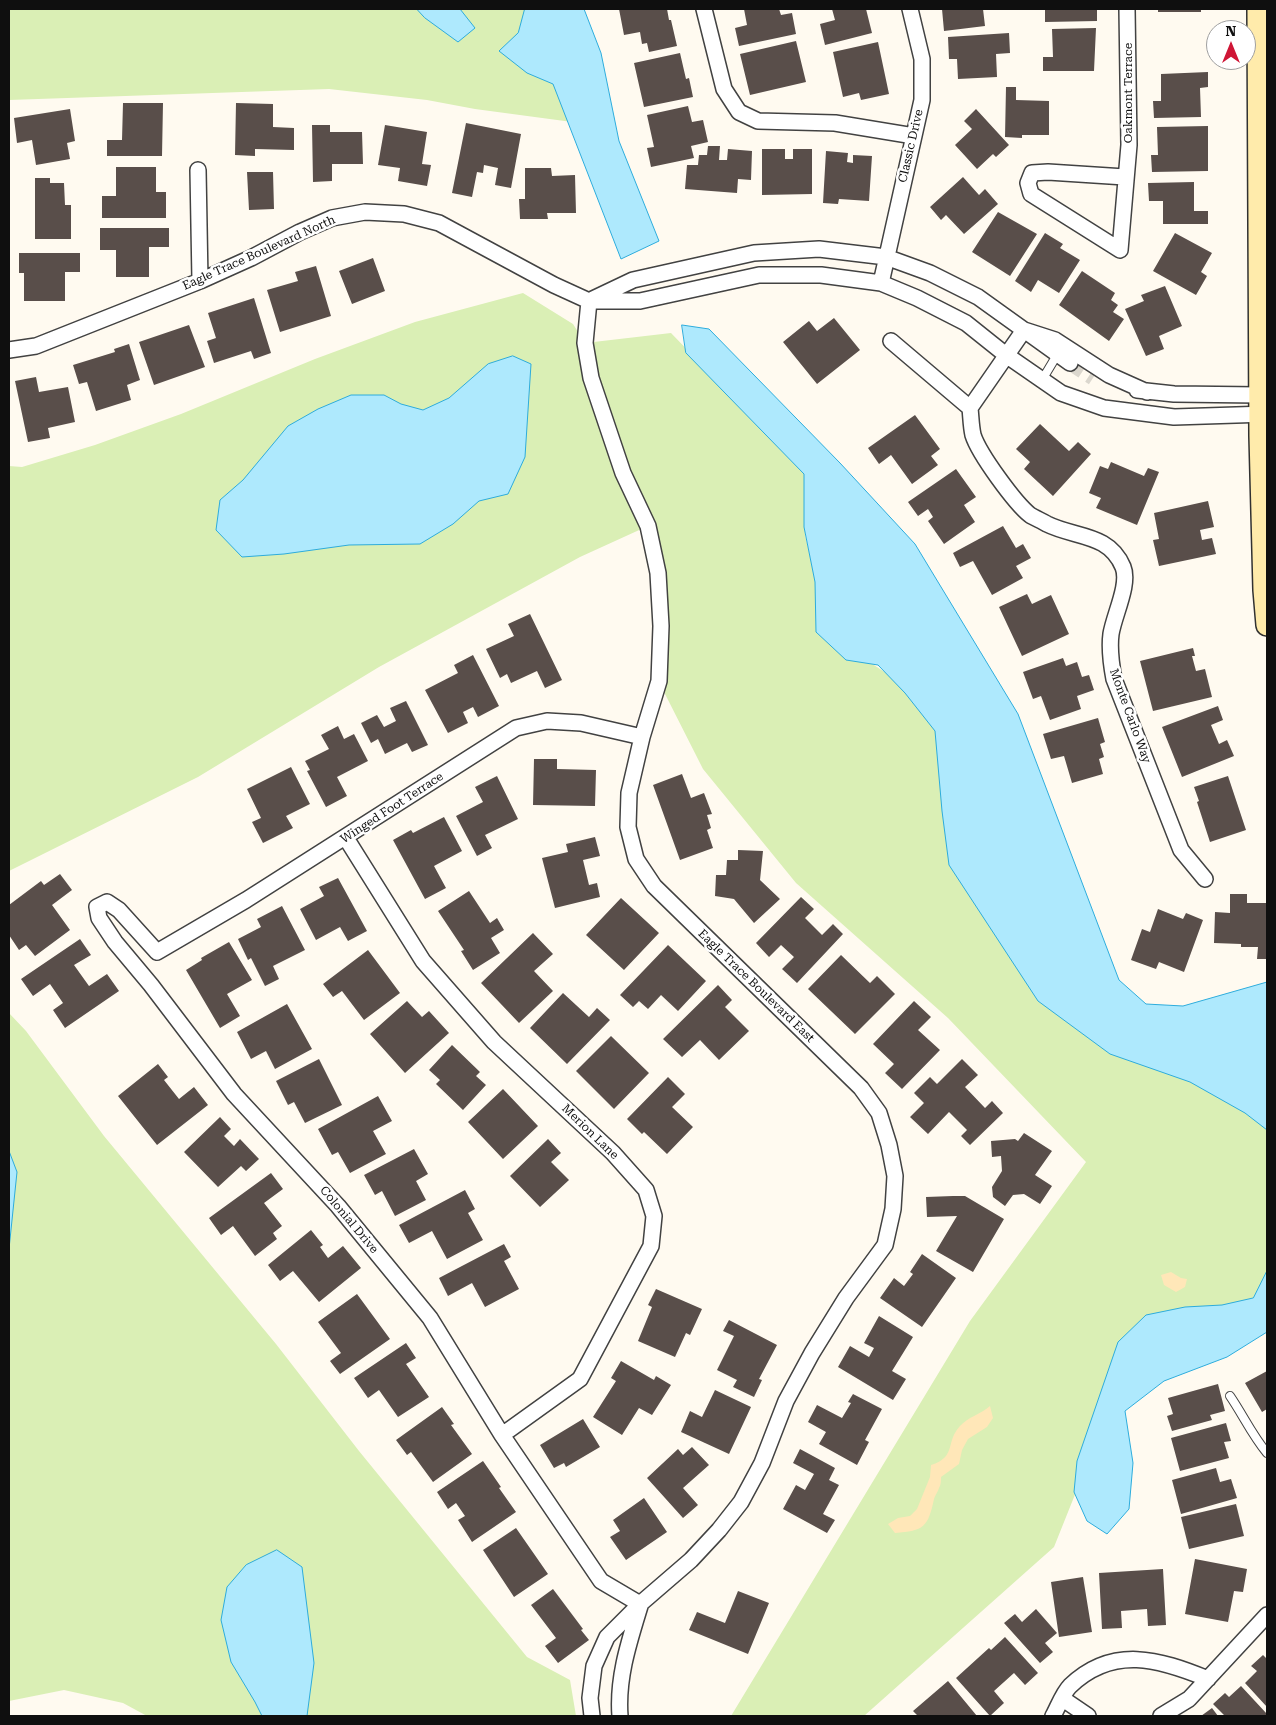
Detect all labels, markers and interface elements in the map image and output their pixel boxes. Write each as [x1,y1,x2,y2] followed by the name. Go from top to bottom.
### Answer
[1206,20,1256,70] north arrow
[1226,23,1236,39] text: N
[1121,43,1135,143] street label: Oakmont Terrace
[896,108,926,184] street label: Classic Drive
[180,213,338,293] street label: Eagle Trace Boulevard North
[1106,667,1154,765] street label: Monte Carlo Way
[338,769,446,847] street label: Winged Foot Terrace
[695,927,817,1045] street label: Eagle Trace Boulevard East
[559,1101,621,1163] street label: Merion Lane
[317,1183,381,1257] street label: Colonial Drive

